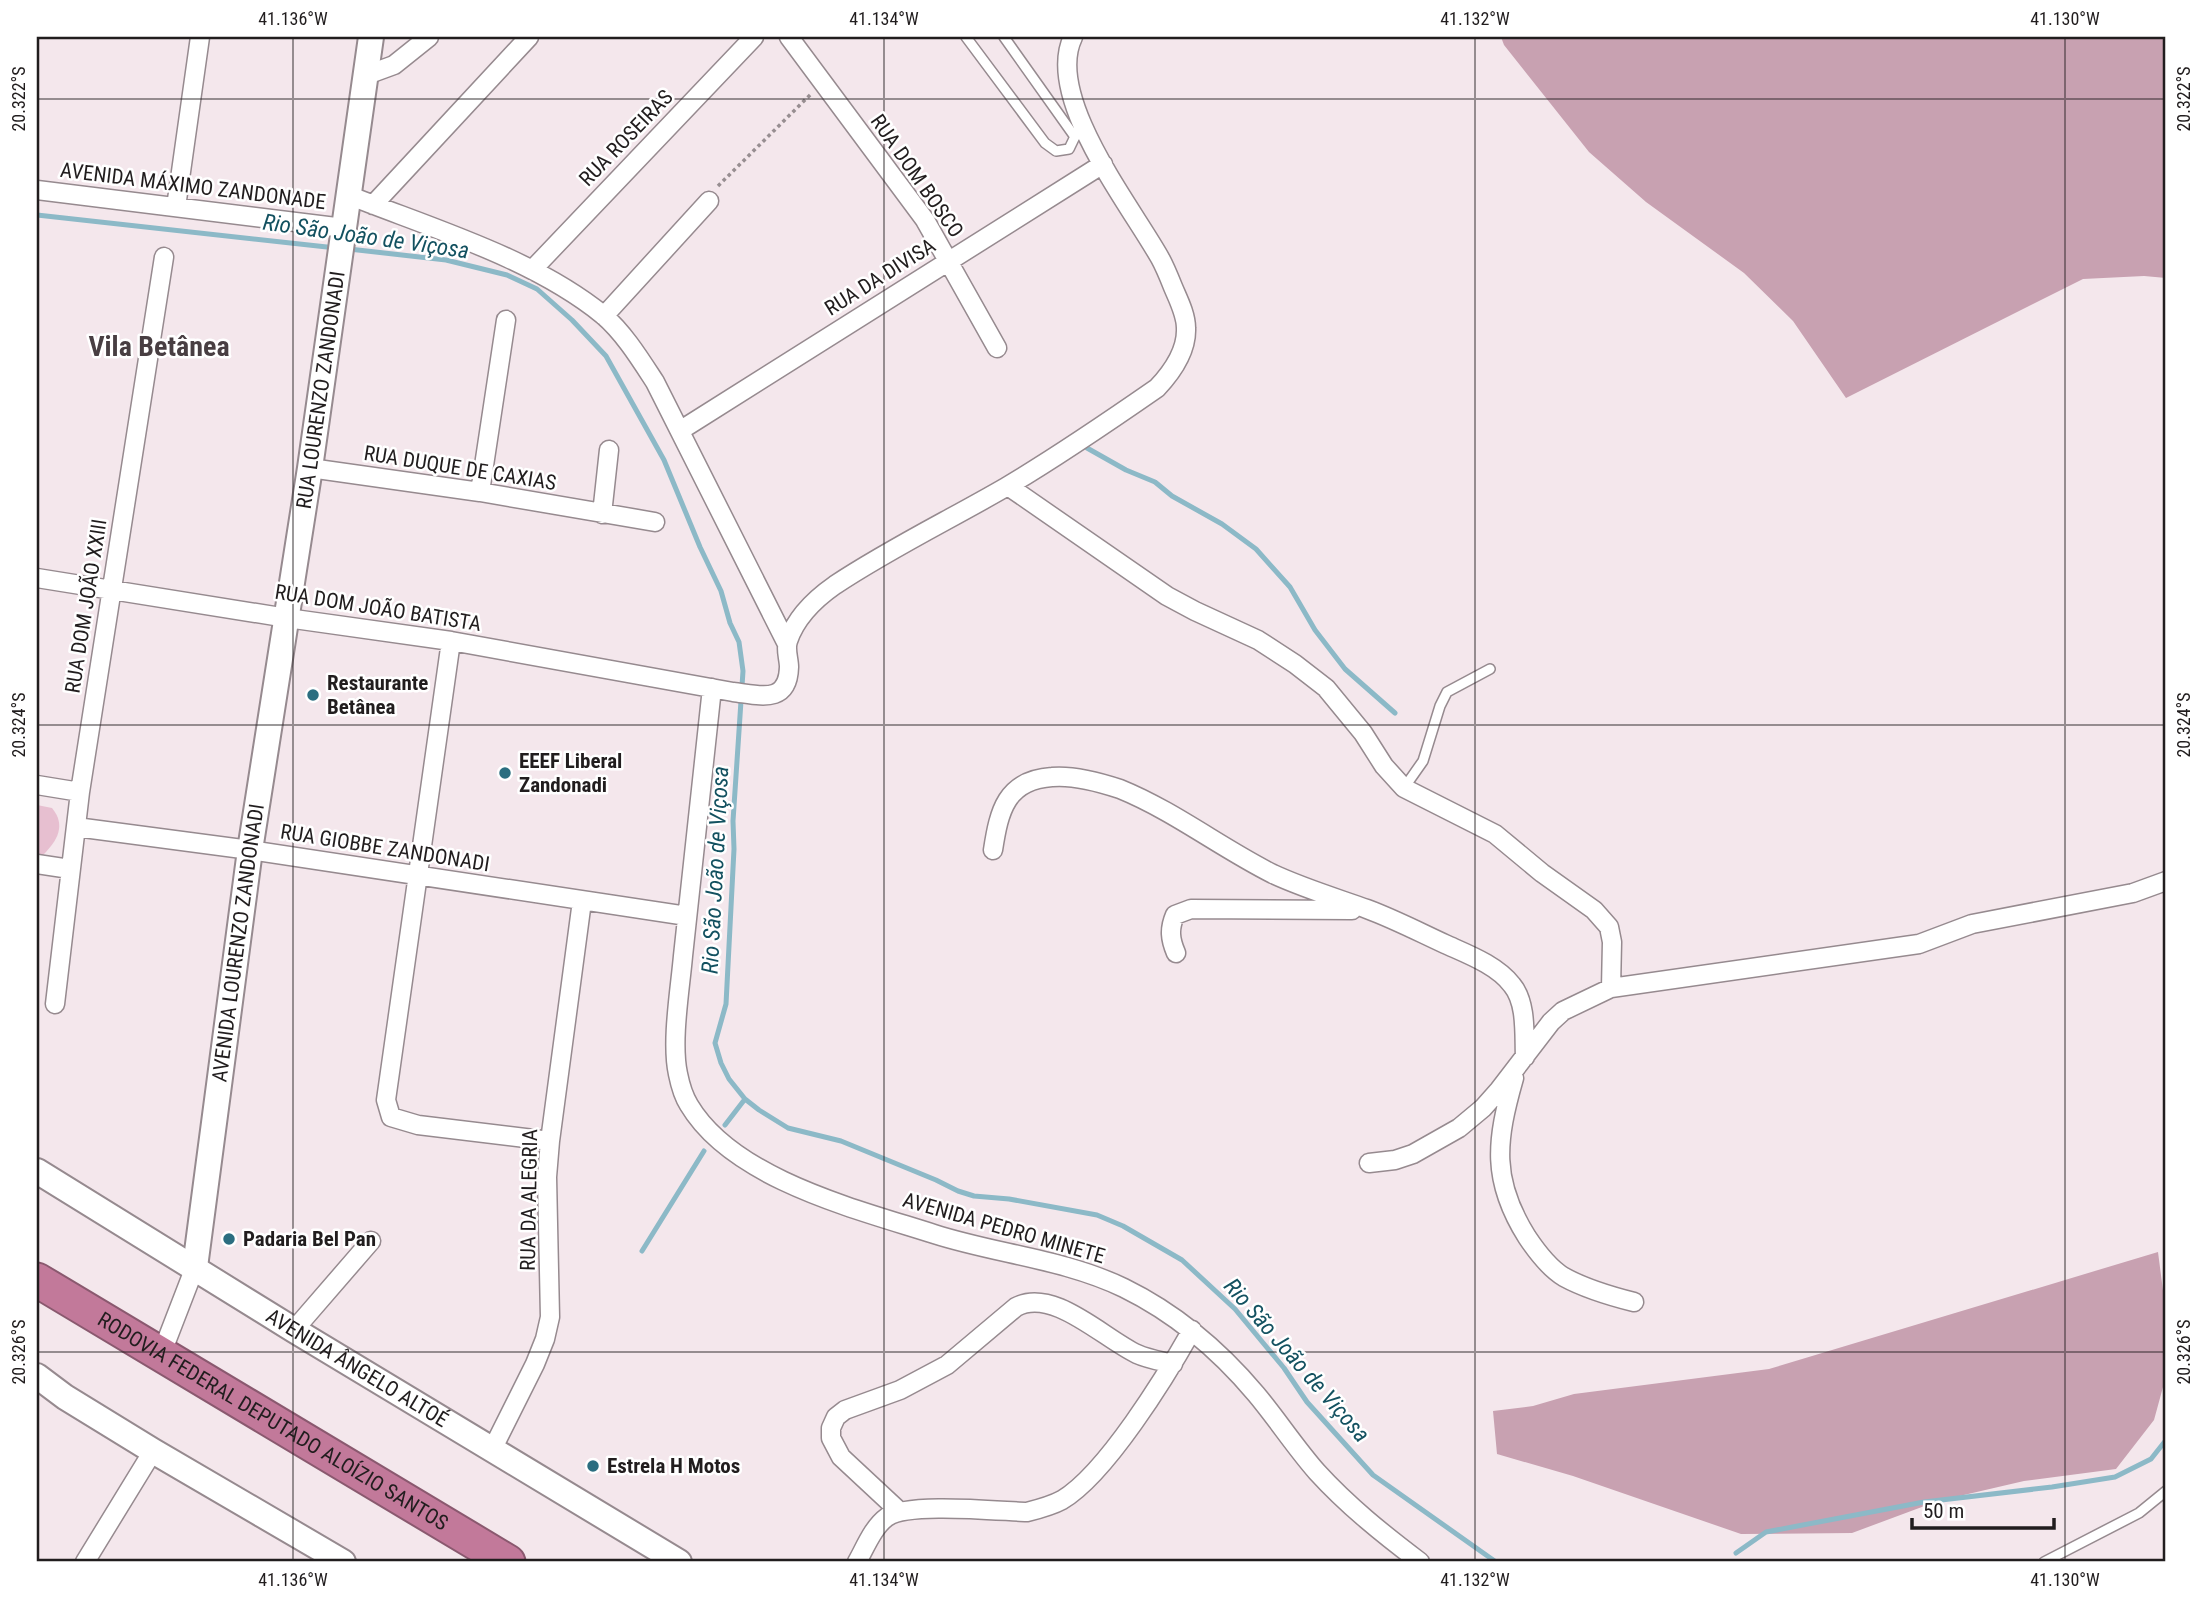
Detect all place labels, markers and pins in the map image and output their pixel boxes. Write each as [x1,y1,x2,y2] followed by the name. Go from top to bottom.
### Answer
[327,671,428,719] place label: Restaurante Betânea
[305,687,321,703] marker: Restaurante Betânea
[519,749,622,797] place label: EEEF Liberal Zandonadi
[497,765,513,781] marker: EEEF Liberal Zandonadi
[243,1227,376,1251] place label: Padaria Bel Pan
[221,1231,237,1247] marker: Padaria Bel Pan
[607,1454,740,1478] place label: Estrela H Motos
[585,1458,601,1474] marker: Estrela H Motos

